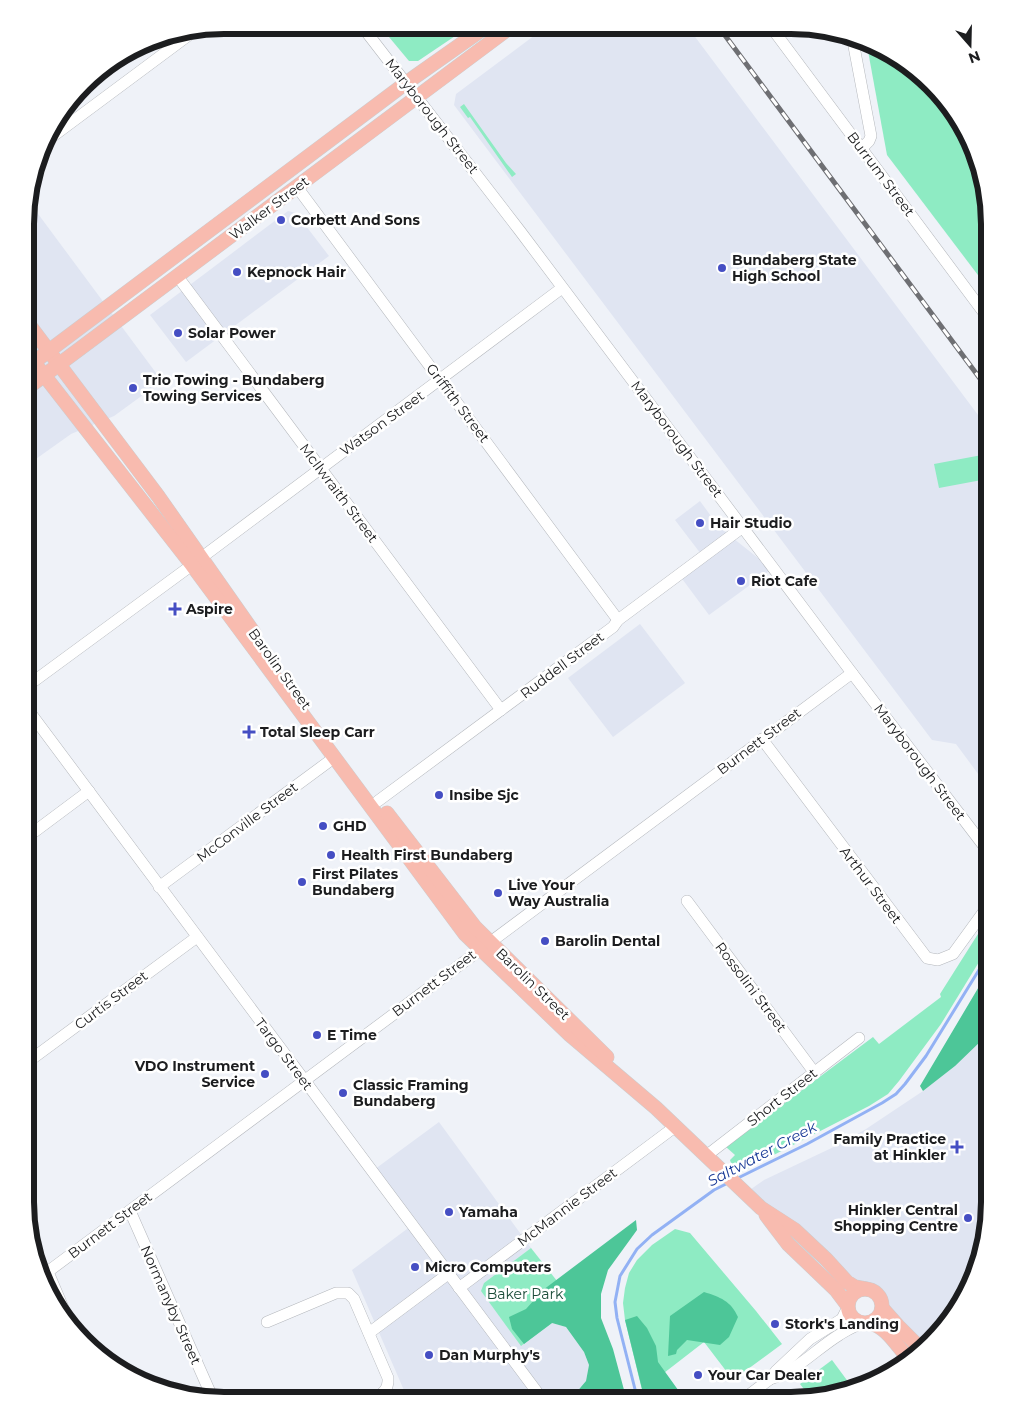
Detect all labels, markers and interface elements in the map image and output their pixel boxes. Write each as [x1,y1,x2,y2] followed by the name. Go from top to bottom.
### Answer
[945,20,995,70] north arrow
[966,47,983,68] text: N
[381,55,483,178] street label: Maryborough Street
[843,128,919,220] street label: Burrum Street
[226,172,313,244] street label: Walker Street
[291,211,420,229] place label: Corbett And Sons
[275,214,287,226] marker: Corbett And Sons
[732,251,857,285] place label: Bundaberg State High School
[716,262,728,274] marker: Bundaberg State High School
[247,263,346,281] place label: Kepnock Hair
[231,266,243,278] marker: Kepnock Hair
[188,324,276,342] place label: Solar Power
[172,327,184,339] marker: Solar Power
[422,360,494,446] street label: Griffith Street
[143,371,324,405] place label: Trio Towing - Bundaberg Towing Services
[627,377,727,501] street label: Maryborough Street
[127,382,139,394] marker: Trio Towing - Bundaberg Towing Services
[336,386,428,460] street label: Watson Street
[296,440,382,546] street label: McIlwraith Street
[710,514,792,532] place label: Hair Studio
[694,517,706,529] marker: Hair Studio
[751,572,818,590] place label: Riot Cafe
[735,575,747,587] marker: Riot Cafe
[185,600,233,618] place label: Aspire
[168,602,182,616] marker: Aspire
[244,625,316,713] street label: Barolin Street
[516,627,608,702] street label: Ruddell Street
[870,700,970,824] street label: Maryborough Street
[713,703,805,778] street label: Burnett Street
[260,723,375,741] place label: Total Sleep Carr
[242,725,256,739] marker: Total Sleep Carr
[193,778,301,866] street label: McConville Street
[449,786,520,804] place label: Insibe Sjc
[433,789,445,801] marker: Insibe Sjc
[333,817,367,835] place label: GHD
[317,820,329,832] marker: GHD
[836,843,906,927] street label: Arthur Street
[341,846,513,864] place label: Health First Bundaberg
[325,849,337,861] marker: Health First Bundaberg
[312,865,399,899] place label: First Pilates Bundaberg
[296,876,308,888] marker: First Pilates Bundaberg
[508,876,609,910] place label: Live Your Way Australia
[492,887,504,899] marker: Live Your Way Australia
[555,932,660,950] place label: Barolin Dental
[539,935,551,947] marker: Barolin Dental
[711,938,791,1036] street label: Rossolini Street
[492,944,574,1024] street label: Barolin Street
[388,945,480,1020] street label: Burnett Street
[71,966,151,1033] street label: Curtis Street
[251,1014,317,1094] street label: Targo Street
[327,1026,377,1044] place label: E Time
[311,1029,323,1041] marker: E Time
[134,1057,255,1091] place label: VDO Instrument Service
[743,1064,821,1130] street label: Short Street
[259,1068,271,1080] marker: VDO Instrument Service
[353,1076,469,1110] place label: Classic Framing Bundaberg
[337,1087,349,1099] marker: Classic Framing Bundaberg
[704,1116,821,1190] water label: Saltwater Creek
[833,1130,946,1164] place label: Family Practice at Hinkler
[950,1140,964,1154] marker: Family Practice at Hinkler
[514,1164,621,1250] street label: McMannie Street
[64,1187,156,1262] street label: Burnett Street
[834,1201,958,1235] place label: Hinkler Central Shopping Centre
[458,1203,518,1221] place label: Yamaha
[443,1206,455,1218] marker: Yamaha
[962,1212,974,1224] marker: Hinkler Central Shopping Centre
[137,1243,205,1368] street label: Normanyby Street
[425,1258,552,1276] place label: Micro Computers
[409,1261,421,1273] marker: Micro Computers
[487,1285,564,1303] park label: Baker Park
[785,1315,899,1333] place label: Stork's Landing
[769,1318,781,1330] marker: Stork's Landing
[439,1346,541,1364] place label: Dan Murphy's
[423,1349,435,1361] marker: Dan Murphy's
[707,1366,822,1384] place label: Your Car Dealer
[692,1369,704,1381] marker: Your Car Dealer

